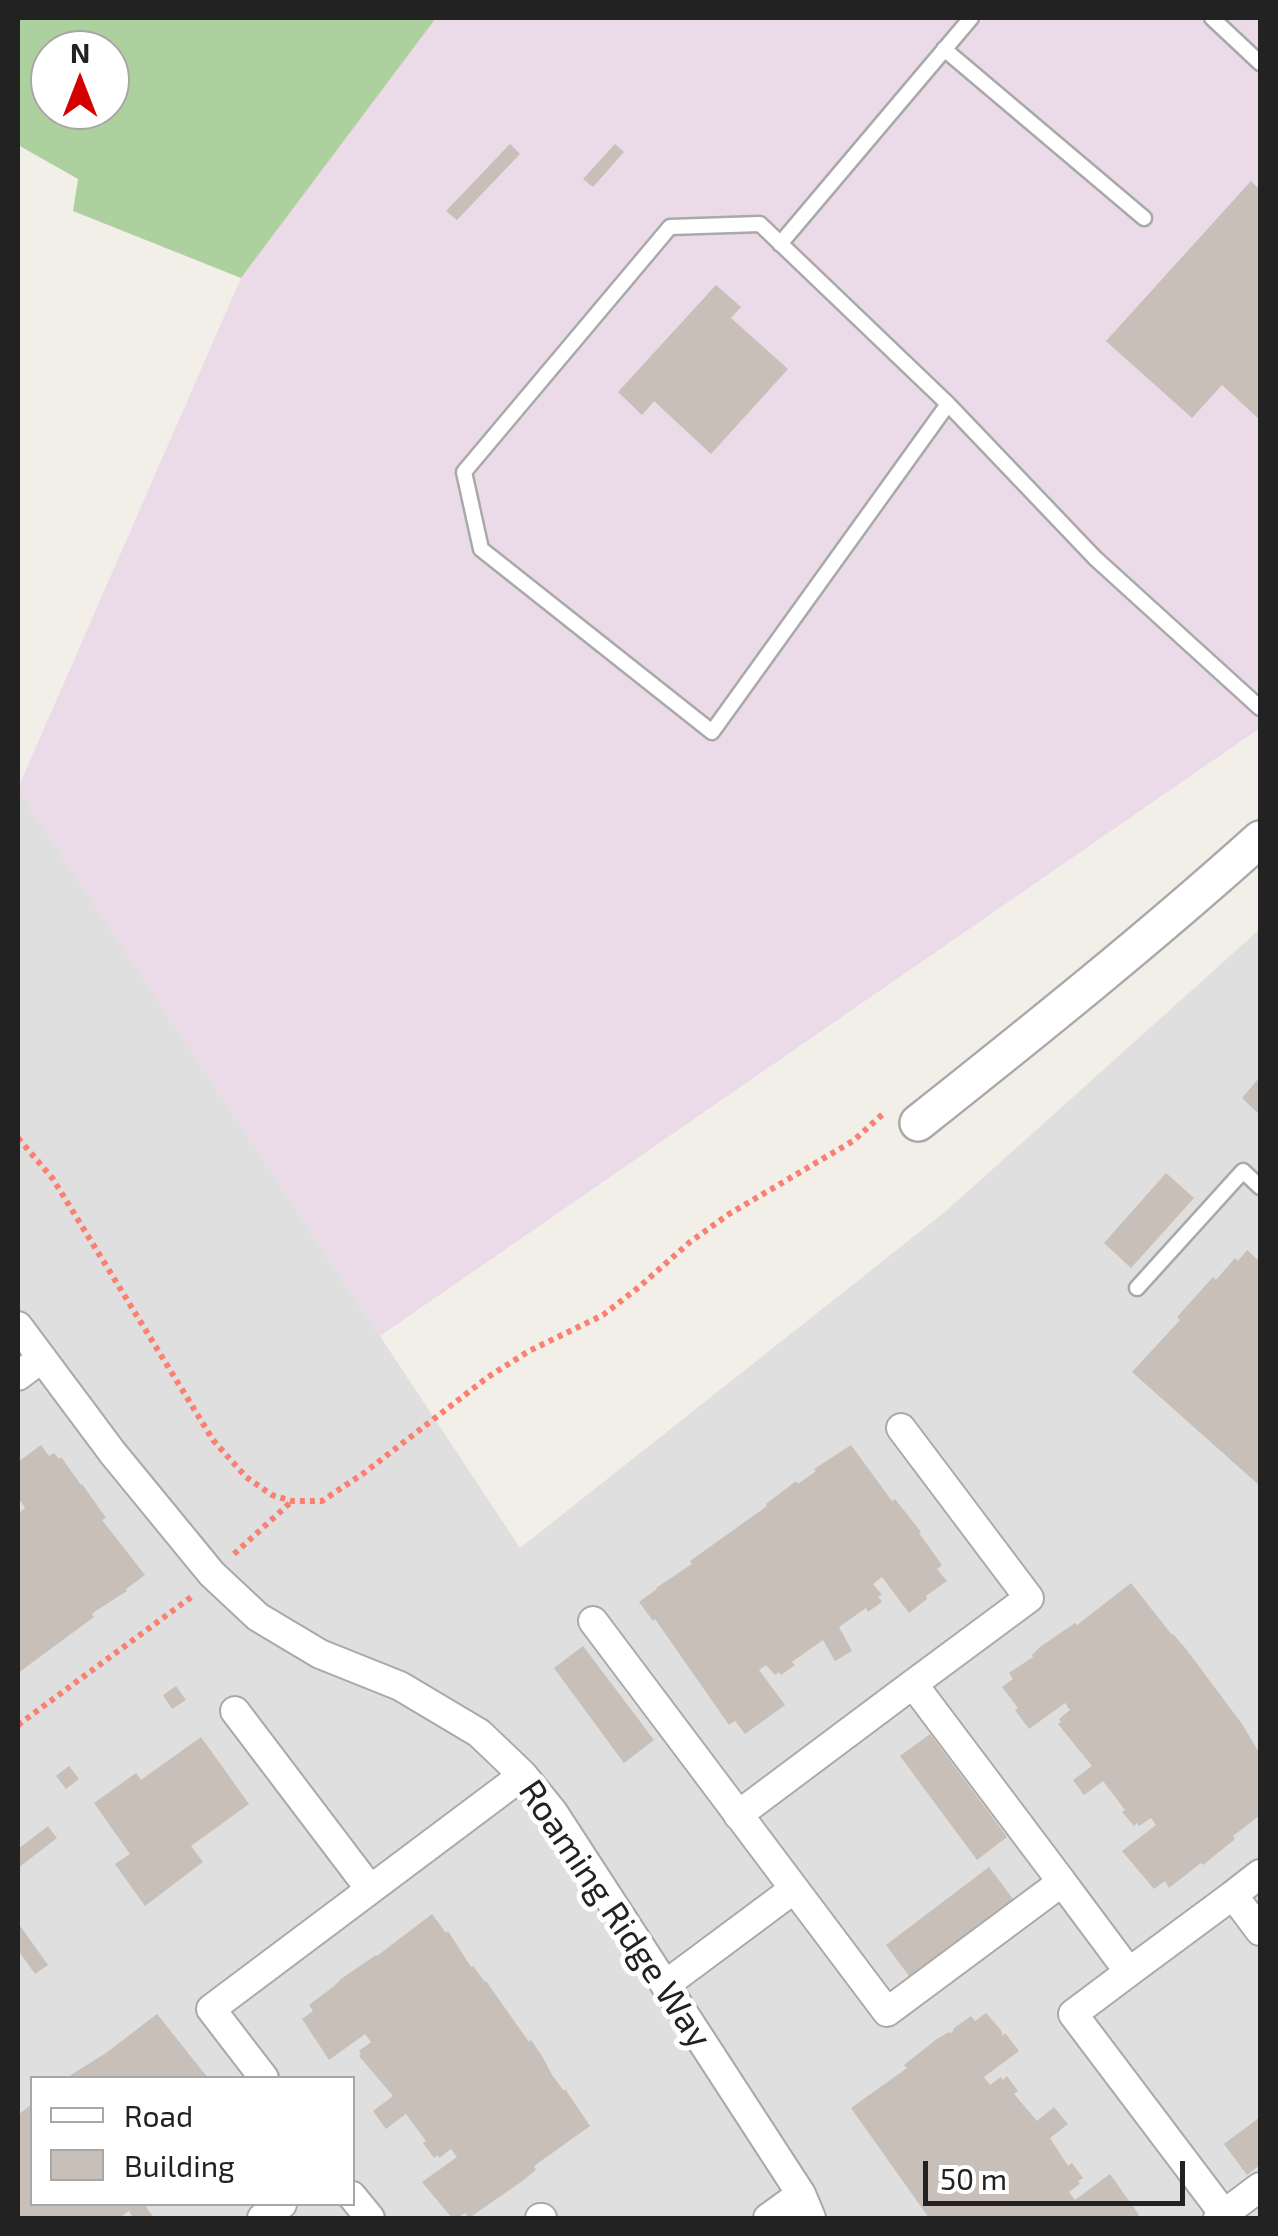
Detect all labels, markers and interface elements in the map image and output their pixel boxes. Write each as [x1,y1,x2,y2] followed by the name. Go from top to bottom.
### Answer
[30,30,130,130] north arrow
[70,35,90,69] text: N
[510,1772,720,2056] street label: Roaming Ridge Way
[30,2076,355,2206] legend
[124,2097,193,2133] text: Road
[928,2141,1190,2203] scale bar
[124,2147,235,2183] text: Building
[940,2160,1007,2196] text: 50 m

